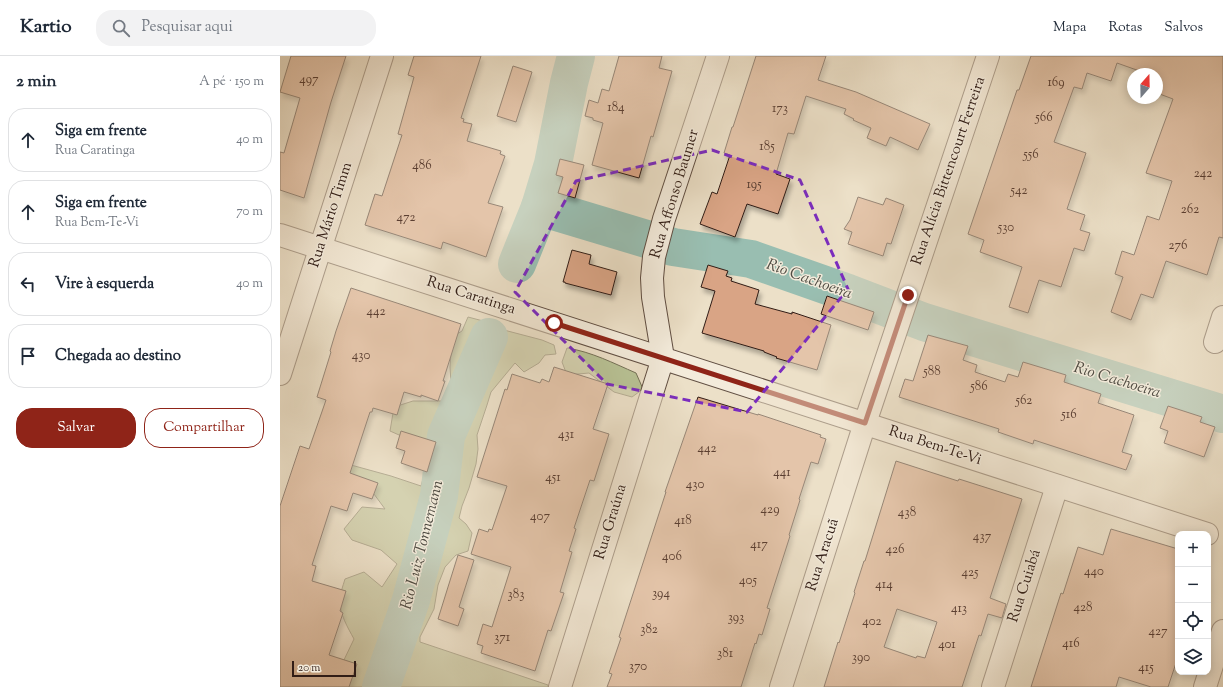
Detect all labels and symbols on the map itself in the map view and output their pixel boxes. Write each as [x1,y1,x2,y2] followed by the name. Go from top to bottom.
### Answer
[1127,68,1163,104] north arrow
[299,71,319,89] house number: 497
[907,74,991,268] street label: Rua Alícia Bittencourt Ferreira
[1047,74,1065,92] house number: 169
[607,99,625,117] house number: 184
[772,100,788,118] house number: 173
[1034,109,1053,127] house number: 566
[645,126,705,261] street label: Rua Affonso Baumer
[759,138,775,156] house number: 185
[1022,146,1039,164] house number: 556
[412,157,432,175] house number: 486
[304,159,358,270] street label: Rua Mário Timm
[1194,165,1212,183] house number: 242
[746,176,762,194] house number: 195
[1009,182,1028,200] house number: 542
[1181,201,1199,219] house number: 262
[396,209,416,227] house number: 472
[997,219,1014,237] house number: 530
[1168,237,1188,255] house number: 276
[763,254,855,306] water label: Rio Cachoeira
[424,272,518,320] street label: Rua Caratinga
[899,286,917,304] route end
[366,303,386,321] house number: 442
[545,314,563,332] route start
[352,347,370,365] house number: 430
[1071,357,1163,405] water label: Rio Cachoeira
[922,363,941,381] house number: 588
[969,378,988,396] house number: 586
[1015,392,1032,410] house number: 562
[1060,406,1077,424] house number: 516
[886,421,984,471] street label: Rua Bem-Te-Vi
[558,426,575,444] house number: 431
[697,440,717,458] house number: 442
[773,464,791,482] house number: 441
[545,469,561,487] house number: 451
[686,476,704,494] house number: 430
[396,477,450,612] water label: Rio Luiz Tonnemann
[590,482,632,562] street label: Rua Graúna
[761,501,779,519] house number: 429
[898,504,916,522] house number: 438
[530,508,550,526] house number: 407
[674,512,692,530] house number: 418
[801,516,845,594] street label: Rua Aracuã
[973,528,992,546] house number: 437
[750,536,768,554] house number: 417
[885,541,905,559] house number: 426
[1003,547,1047,625] street label: Rua Cuiabá
[662,548,682,566] house number: 406
[1084,563,1104,581] house number: 440
[961,564,979,582] house number: 425
[739,572,757,590] house number: 405
[875,576,893,594] house number: 414
[652,585,670,603] house number: 394
[507,586,525,604] house number: 383
[1073,599,1093,617] house number: 428
[951,600,967,618] house number: 413
[728,609,744,627] house number: 393
[862,613,882,631] house number: 402
[640,621,658,639] house number: 382
[1148,623,1168,641] house number: 427
[494,629,511,647] house number: 371
[1062,635,1080,653] house number: 416
[938,636,956,654] house number: 401
[717,645,734,663] house number: 381
[852,649,870,667] house number: 390
[629,658,647,676] house number: 370
[292,659,356,678] scale bar
[1138,659,1154,677] house number: 415

